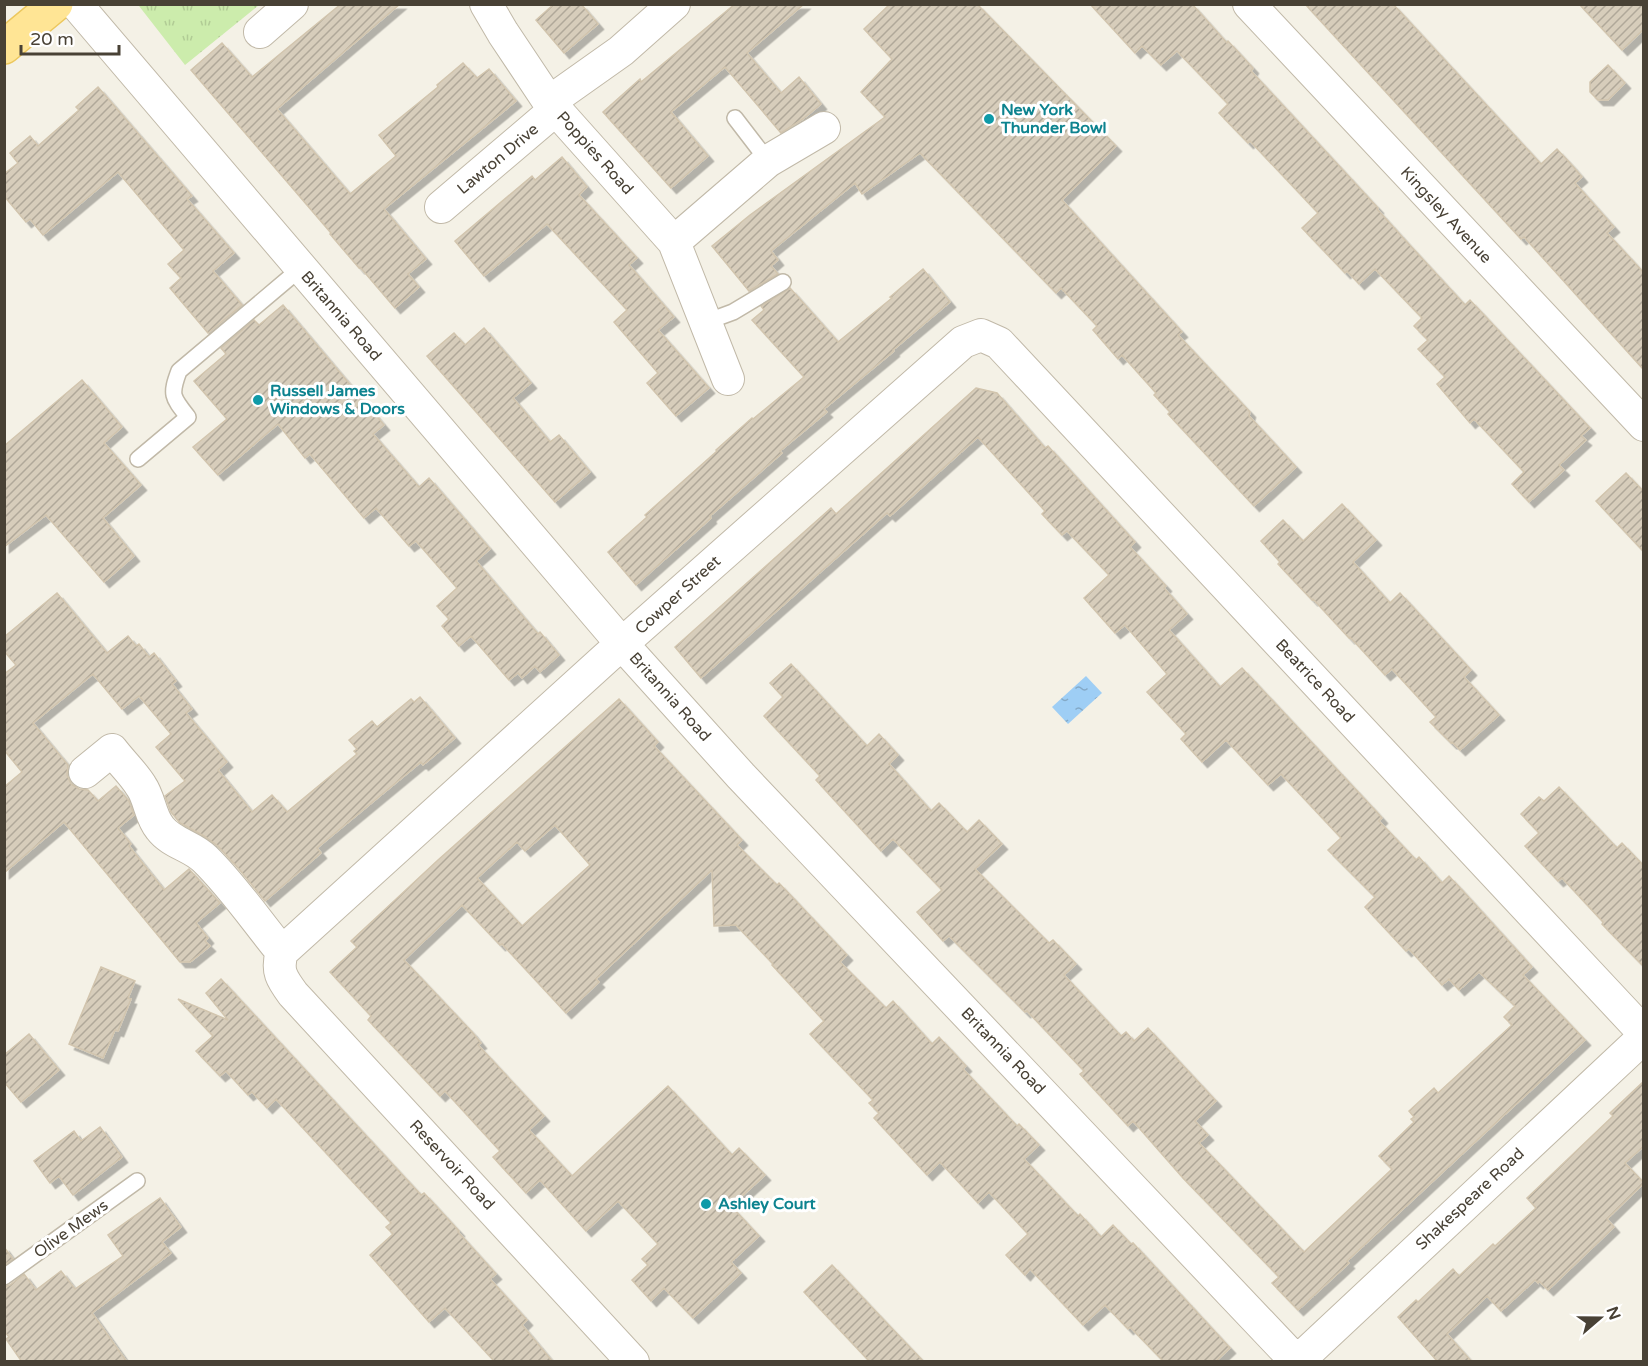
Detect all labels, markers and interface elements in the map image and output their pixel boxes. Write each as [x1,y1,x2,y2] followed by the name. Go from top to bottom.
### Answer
[21,18,118,56] scale bar
[30,28,74,50] text: 20 m
[1000,100,1107,138] place label: New York Thunder Bowl
[552,107,638,199] street label: Poppies Road
[982,112,996,126] marker: New York Thunder Bowl
[453,119,543,199] street label: Lawton Drive
[1396,162,1496,268] street label: Kingsley Avenue
[296,267,386,365] street label: Britannia Road
[270,381,405,419] place label: Russell James Windows & Doors
[251,393,265,407] marker: Russell James Windows & Doors
[631,551,725,639] street label: Cowper Street
[1271,635,1359,727] street label: Beatrice Road
[625,648,715,746] street label: Britannia Road
[957,1003,1049,1099] street label: Britannia Road
[405,1116,499,1214] street label: Reservoir Road
[1412,1144,1528,1254] street label: Shakespeare Road
[718,1194,817,1214] place label: Ashley Court
[30,1195,112,1263] street label: Olive Mews
[699,1197,713,1211] marker: Ashley Court
[1570,1288,1630,1348] north arrow
[1602,1304,1625,1323] text: N

